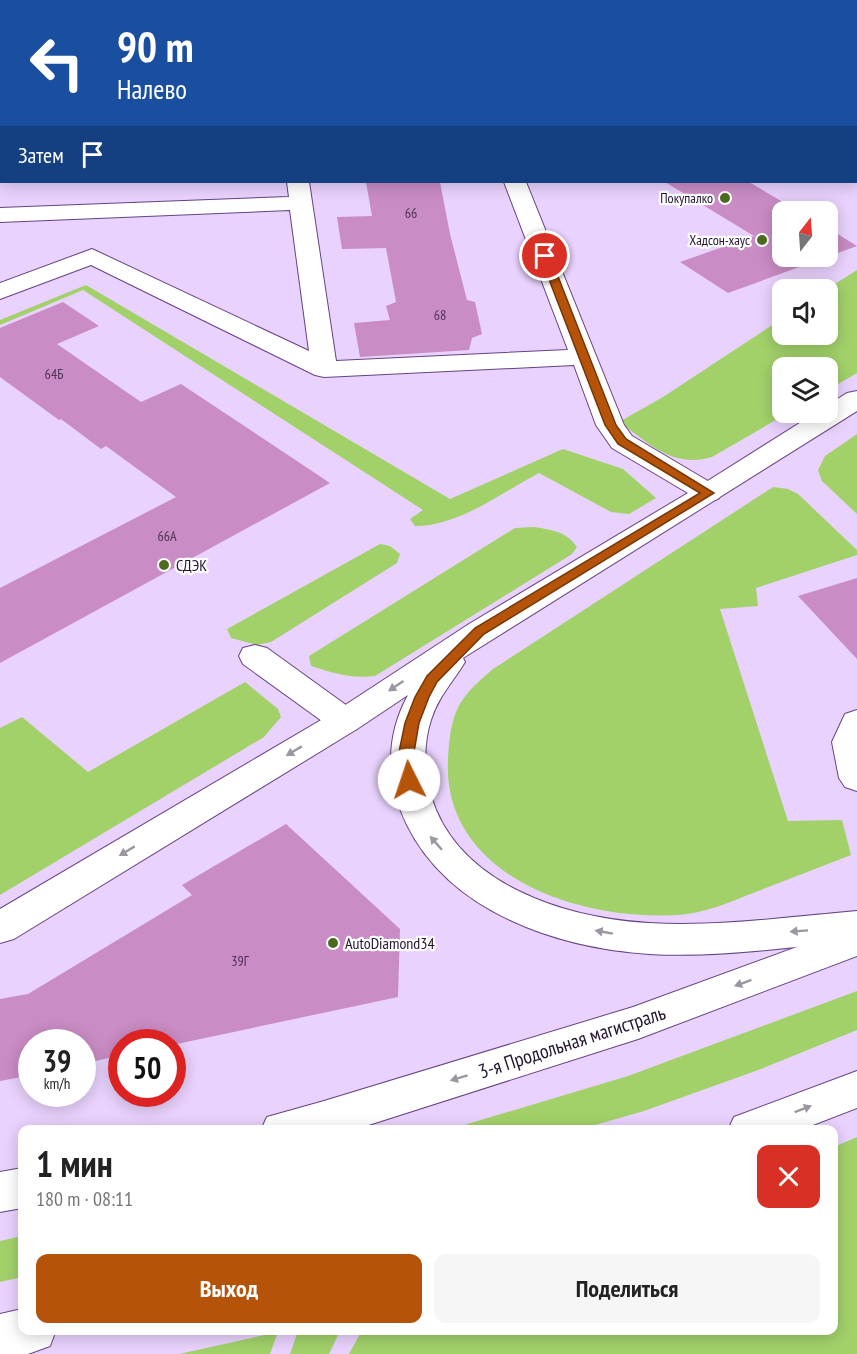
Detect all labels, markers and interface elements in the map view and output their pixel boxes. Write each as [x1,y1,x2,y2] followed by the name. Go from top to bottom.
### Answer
[117,19,194,74] text: 90 m
[18,24,96,102] icon: left
[117,72,187,106] text: Налево
[76,138,109,171] icon: arrive
[18,141,64,169] text: Затем
[660,189,713,207] place label: Покупалко
[718,191,732,205] marker: Покупалко
[772,201,838,267] north arrow
[772,201,838,423] map controls
[405,204,417,222] house number: 66
[519,230,570,281] pin
[689,231,750,249] place label: Хадсон-хаус
[755,233,769,247] marker: Хадсон-хаус
[528,239,561,272] icon: arrive
[772,279,838,345] button: sound
[434,306,446,324] house number: 68
[772,357,838,423] button: layers
[45,365,63,383] house number: 64Б
[157,527,177,545] house number: 66А
[176,555,207,575] place label: СДЭК
[157,558,171,572] marker: СДЭК
[388,681,404,692] one-way arrow
[286,745,302,756] one-way arrow
[377,748,441,812] position arrow
[430,836,443,851] one-way arrow
[119,846,135,857] one-way arrow
[789,926,808,935] one-way arrow
[595,927,614,936] one-way arrow
[345,933,435,953] place label: AutoDiamond34
[326,936,340,950] marker: AutoDiamond34
[231,952,250,970] house number: 39Г
[734,979,752,988] one-way arrow
[475,999,669,1085] street label: 3-я Продольная магистраль
[108,1029,186,1107] speed limit sign: 50
[43,1041,71,1080] text: 39
[44,1074,70,1093] text: km/h
[450,1074,468,1083] one-way arrow
[794,1104,812,1114] one-way arrow
[36,1140,113,1187] text: 1 мин
[757,1145,820,1208] button: close
[36,1186,133,1212] text: 180 m · 08:11
[36,1254,422,1323] button: Выход
[434,1254,820,1323] button: Поделиться

